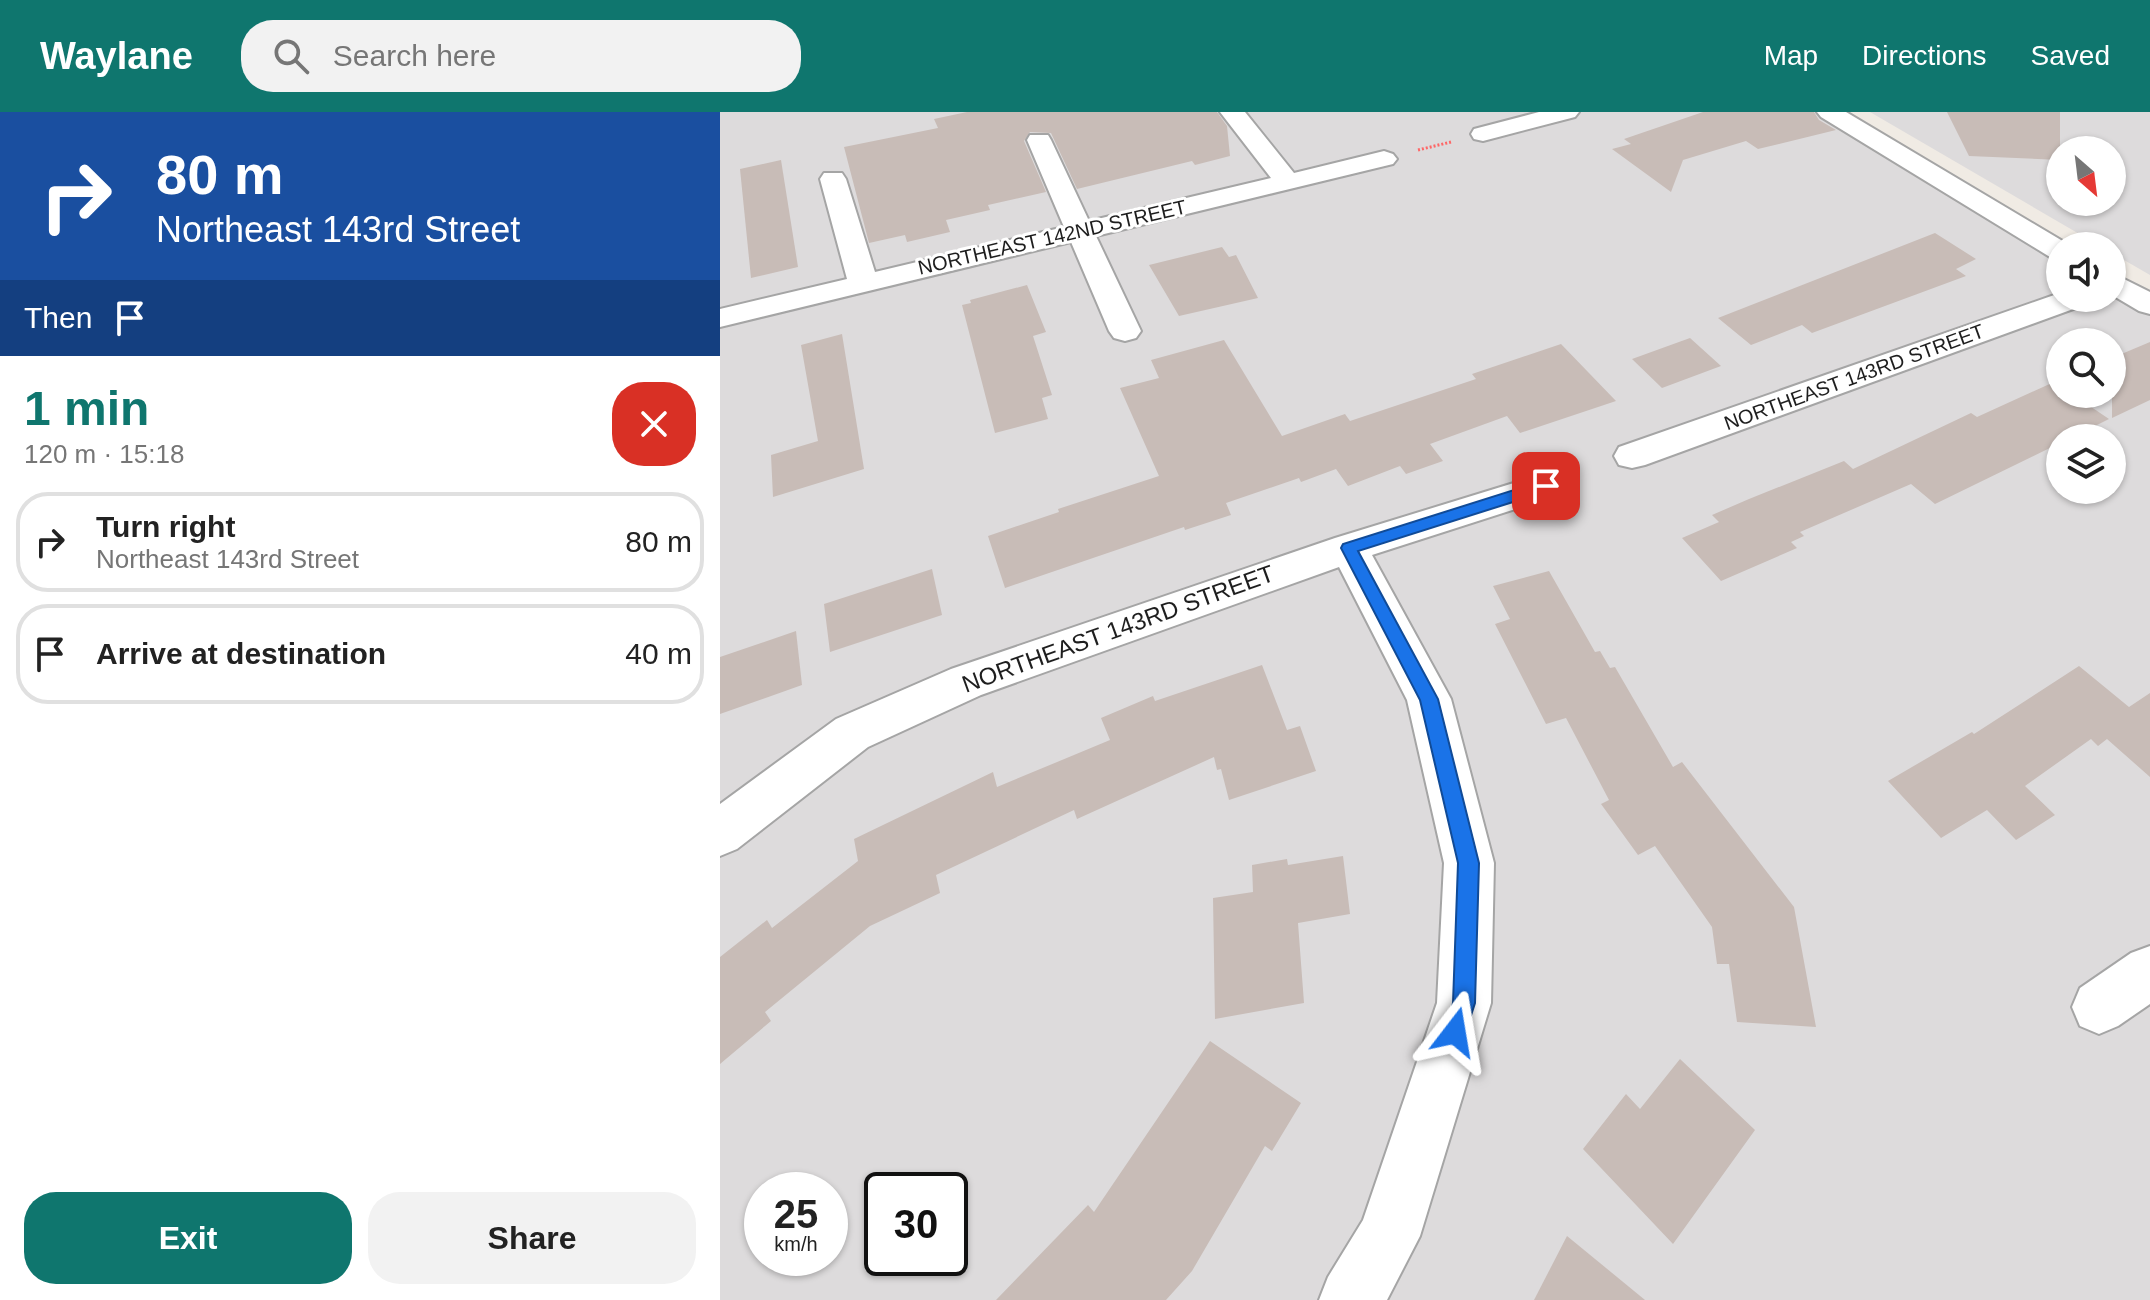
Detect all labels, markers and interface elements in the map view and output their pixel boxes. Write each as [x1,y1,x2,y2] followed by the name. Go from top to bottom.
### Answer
[241,20,801,92] search box
[269,34,313,78] icon: search
[40,35,193,77] text: Waylane
[333,39,496,72] text: Search here
[1764,40,1818,71] text: Map
[1862,40,1987,71] text: Directions
[2031,40,2110,71] text: Saved
[2046,136,2126,216] north arrow
[2046,136,2126,504] map controls
[156,143,284,206] text: 80 m
[24,144,128,248] icon: right
[916,195,1188,279] street label: NORTHEAST 142ND STREET
[156,209,520,250] text: Northeast 143rd Street
[2046,232,2126,312] button: sound
[108,296,152,340] icon: arrive
[24,301,92,334] text: Then
[1721,320,1987,434] street label: NORTHEAST 143RD STREET
[2046,328,2126,408] button: search
[24,382,149,435] text: 1 min
[612,382,696,466] button: close
[2046,424,2126,504] button: layers
[24,439,184,469] text: 120 m · 15:18
[1512,452,1580,520] pin
[1524,464,1568,508] icon: arrive
[96,510,235,543] text: Turn right
[28,520,72,564] icon: right
[625,525,692,558] text: 80 m
[96,544,359,574] text: Northeast 143rd Street
[958,559,1278,698] street label: NORTHEAST 143RD STREET
[28,632,72,676] icon: arrive
[96,637,386,670] text: Arrive at destination
[625,637,692,670] text: 40 m
[1413,990,1497,1074] position arrow
[864,1172,968,1276] speed limit sign: 30
[24,1192,352,1284] button: Exit
[368,1192,696,1284] button: Share
[774,1192,818,1236] text: 25
[774,1233,818,1255] text: km/h

